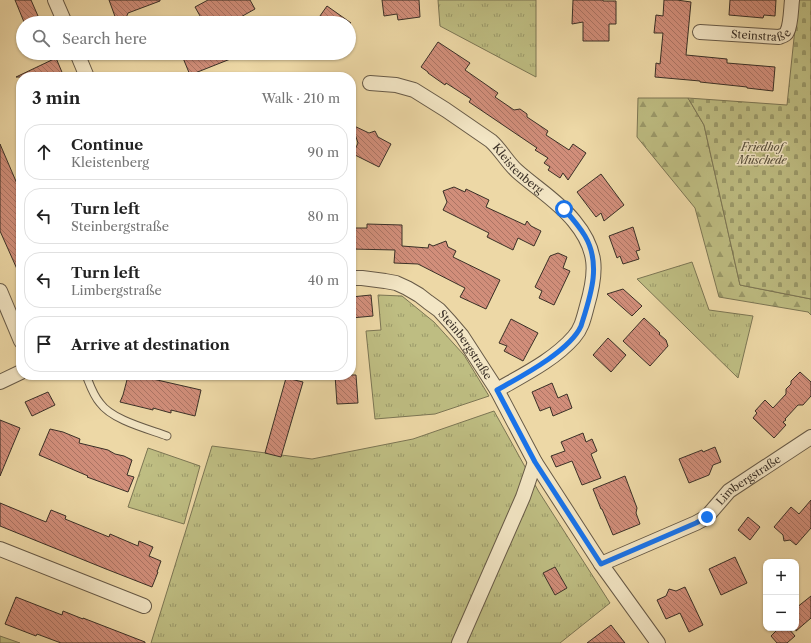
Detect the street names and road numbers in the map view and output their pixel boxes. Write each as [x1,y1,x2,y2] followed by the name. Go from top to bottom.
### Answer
[731,27,794,44] street label: Steinstraße
[490,140,547,197] street label: Kleistenberg
[435,307,495,382] street label: Steinbergstraße
[713,452,783,508] street label: Limbergstraße

